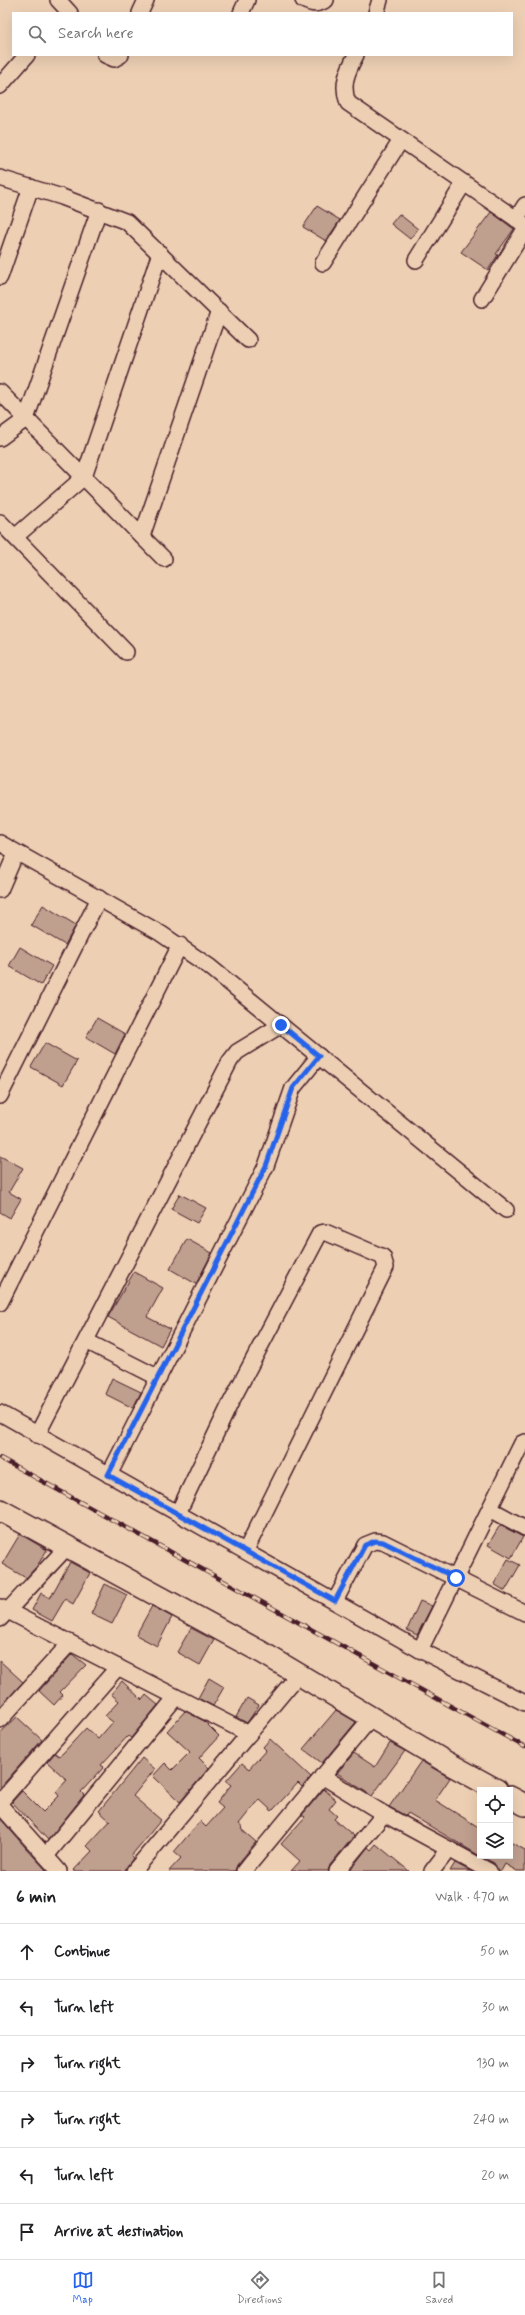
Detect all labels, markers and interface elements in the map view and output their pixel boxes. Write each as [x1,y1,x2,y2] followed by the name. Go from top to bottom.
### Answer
[12,12,513,56] search box
[26,23,48,45] icon: search
[58,24,134,44] text: Search here
[272,1016,290,1034] route end
[447,1569,465,1587] route start
[477,1787,513,1859] map controls
[477,1787,513,1823] button: locate
[477,1823,513,1859] button: layers
[16,1886,56,1908] text: 6 min
[435,1889,509,1906] text: Walk · 470 m
[16,1941,38,1963] icon: ahead
[54,1942,110,1962] text: Continue
[480,1943,509,1960] text: 50 m
[16,1997,38,2019] icon: left
[54,1998,114,2018] text: Turn left
[482,1999,509,2016] text: 30 m
[16,2053,38,2075] icon: right
[54,2054,121,2074] text: Turn right
[476,2055,509,2072] text: 130 m
[16,2109,38,2131] icon: right
[54,2110,121,2130] text: Turn right
[473,2111,509,2128] text: 240 m
[16,2165,38,2187] icon: left
[54,2166,114,2186] text: Turn left
[481,2167,509,2184] text: 20 m
[16,2221,38,2243] icon: arrive
[54,2222,183,2242] text: Arrive at destination
[72,2269,94,2307] tab: Map
[237,2269,282,2307] tab: Directions
[426,2269,453,2307] tab: Saved

